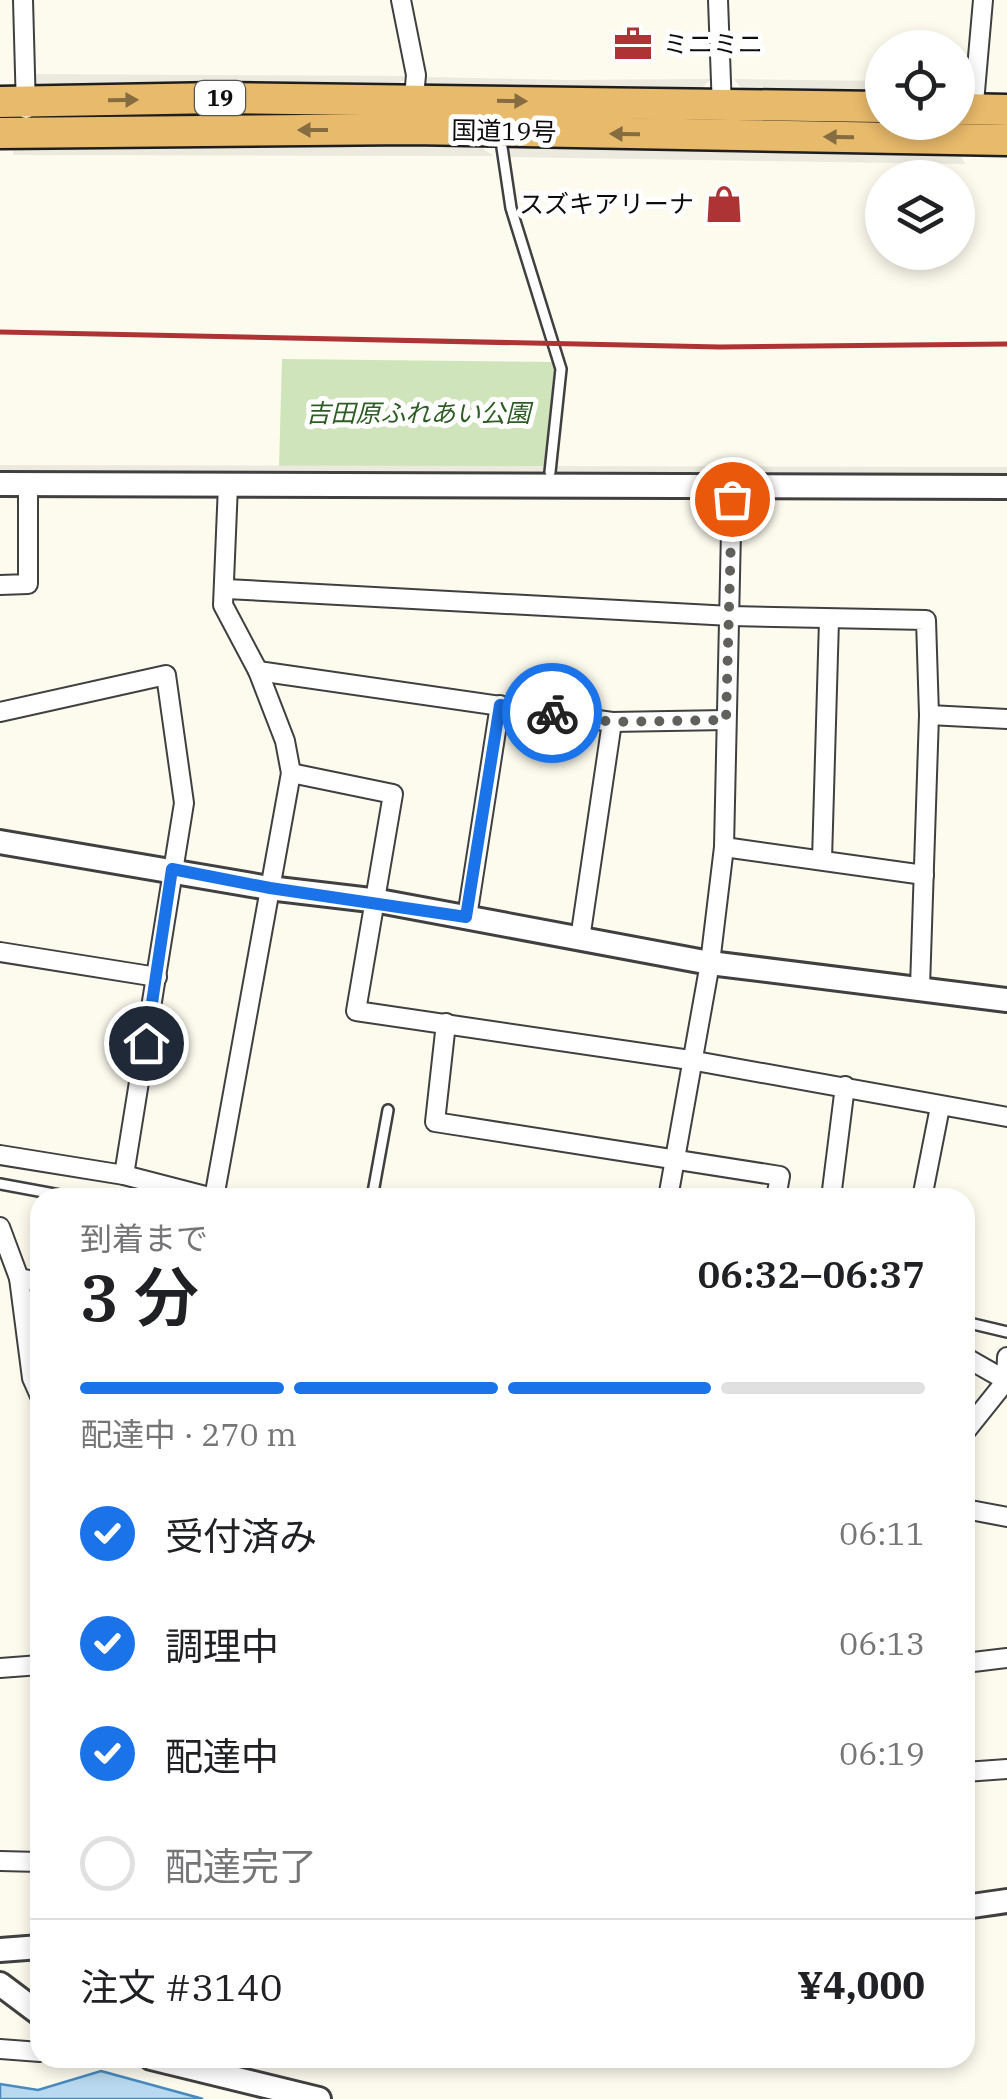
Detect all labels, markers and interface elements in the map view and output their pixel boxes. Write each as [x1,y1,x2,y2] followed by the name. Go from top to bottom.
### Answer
[612,23,654,65] office icon: ミニミニ
[663,27,763,60] place label: ミニミニ
[865,30,975,270] map controls
[865,30,975,140] button: locate
[195,81,245,115] road number: 19
[107,91,139,107] one-way arrow
[496,93,528,109] one-way arrow
[451,113,557,148] street label: 国道19号
[297,122,329,138] one-way arrow
[608,125,640,141] one-way arrow
[823,129,855,145] one-way arrow
[865,160,975,270] button: layers
[703,183,745,225] shop icon: スズキアリーナ
[519,187,694,220] place label: スズキアリーナ
[305,396,533,429] park label: 吉田原ふれあい公園
[690,457,775,542] pin
[705,472,760,527] icon: bag
[502,663,602,763] courier
[525,686,580,741] icon: bike
[104,1001,189,1086] pin
[119,1016,174,1071] icon: home
[80,1217,208,1259] text: 到着まで
[698,1249,925,1298] text: 06:32–06:37
[80,1254,199,1339] text: 3 分
[80,1413,297,1455] text: 配達中 · 270 m
[80,1506,135,1561] icon: check
[165,1511,317,1560] text: 受付済み
[839,1512,925,1554] text: 06:11
[80,1616,135,1671] icon: check
[165,1621,279,1670] text: 調理中
[839,1622,925,1664] text: 06:13
[80,1726,135,1781] icon: check
[165,1731,279,1780] text: 配達中
[839,1732,925,1774] text: 06:19
[165,1841,317,1890] text: 配達完了
[797,1960,925,2009] text: ¥4,000
[80,1962,282,2011] text: 注文 #3140

